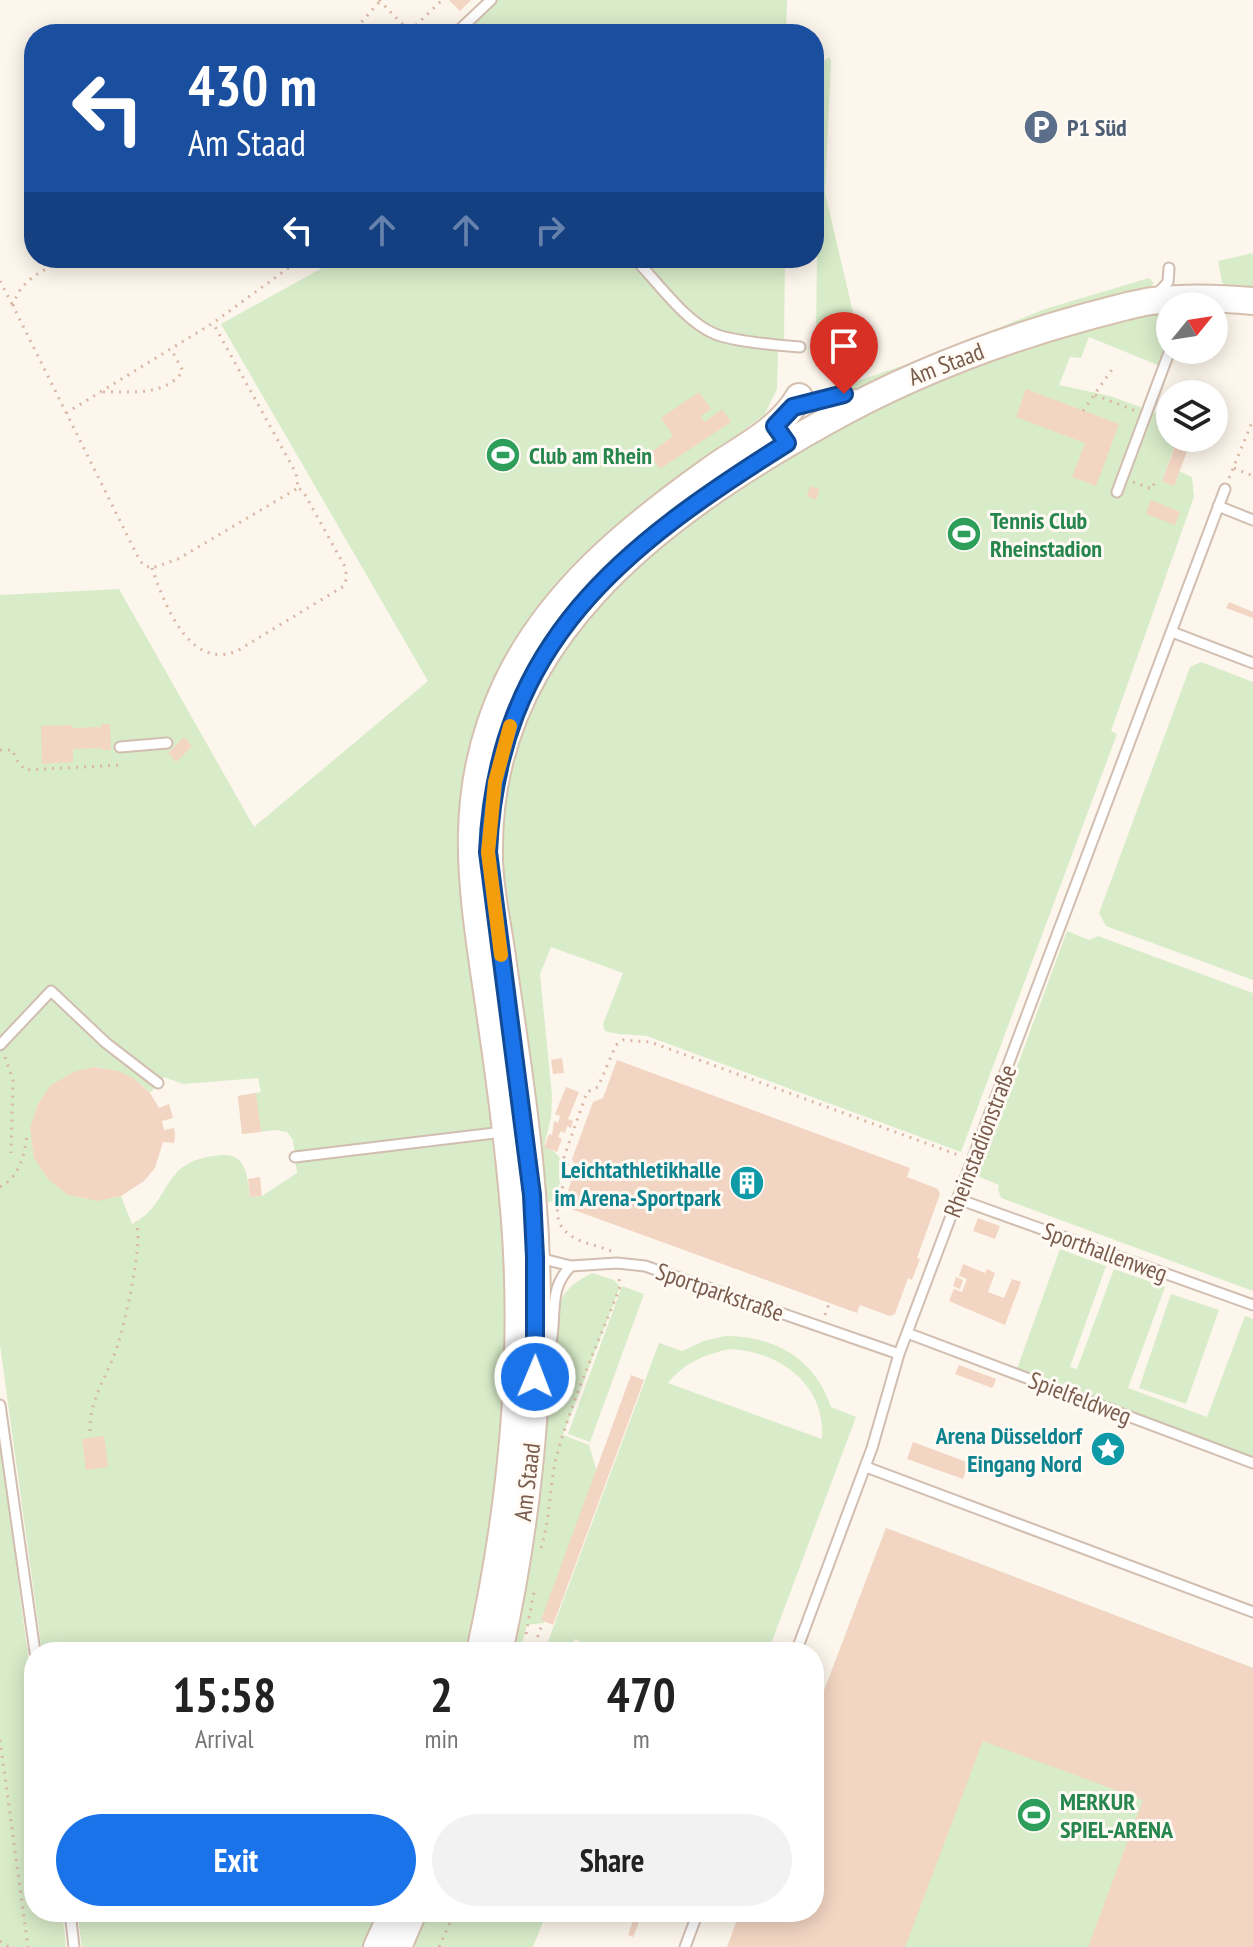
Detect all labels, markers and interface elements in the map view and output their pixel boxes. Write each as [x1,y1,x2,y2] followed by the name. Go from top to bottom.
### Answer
[188,49,317,121] text: 430 m
[56,56,160,160] icon: left
[1022,108,1060,146] parking icon: P1 Süd
[1067,112,1127,143] place label: P1 Süd
[188,119,306,166] text: Am Staad
[276,208,320,252] icon: left
[360,208,404,252] icon: ahead
[444,208,488,252] icon: ahead
[528,208,572,252] icon: right
[1156,292,1228,364] north arrow
[1156,292,1228,452] map controls
[810,312,878,394] pin
[822,324,866,368] icon: arrive
[904,335,988,393] street label: Am Staad
[1156,380,1228,452] button: layers
[484,436,522,474] sports icon: Club am Rhein
[529,440,652,471] place label: Club am Rhein
[990,505,1102,564] place label: Tennis Club Rheinstadion
[945,515,983,553] sports icon: Tennis Club Rheinstadion
[937,1060,1023,1222] street label: Rheinstadionstraße
[554,1154,721,1213] place label: Leichtathletikhalle im Arena-Sportpark
[728,1164,766,1202] building icon: Leichtathletikhalle im Arena-Sportpark
[1038,1215,1172,1289] street label: Sporthallenweg
[652,1256,788,1328] street label: Sportparkstraße
[493,1335,577,1419] position arrow
[1024,1364,1136,1432] street label: Spielfeldweg
[935,1420,1084,1479] place label: Arena Düsseldorf Eingang Nord
[1089,1430,1127,1468] place icon: Arena Düsseldorf Eingang Nord
[507,1441,547,1523] street label: Am Staad
[172,1663,276,1725] text: 15:58
[430,1663,453,1725] text: 2
[607,1663,676,1725] text: 470
[195,1722,254,1755] text: Arrival
[424,1722,458,1755] text: min
[633,1722,650,1755] text: m
[1060,1786,1174,1845] place label: MERKUR SPIEL-ARENA
[1015,1796,1053,1834] sports icon: MERKUR SPIEL-ARENA
[56,1814,416,1906] button: Exit
[432,1814,792,1906] button: Share

